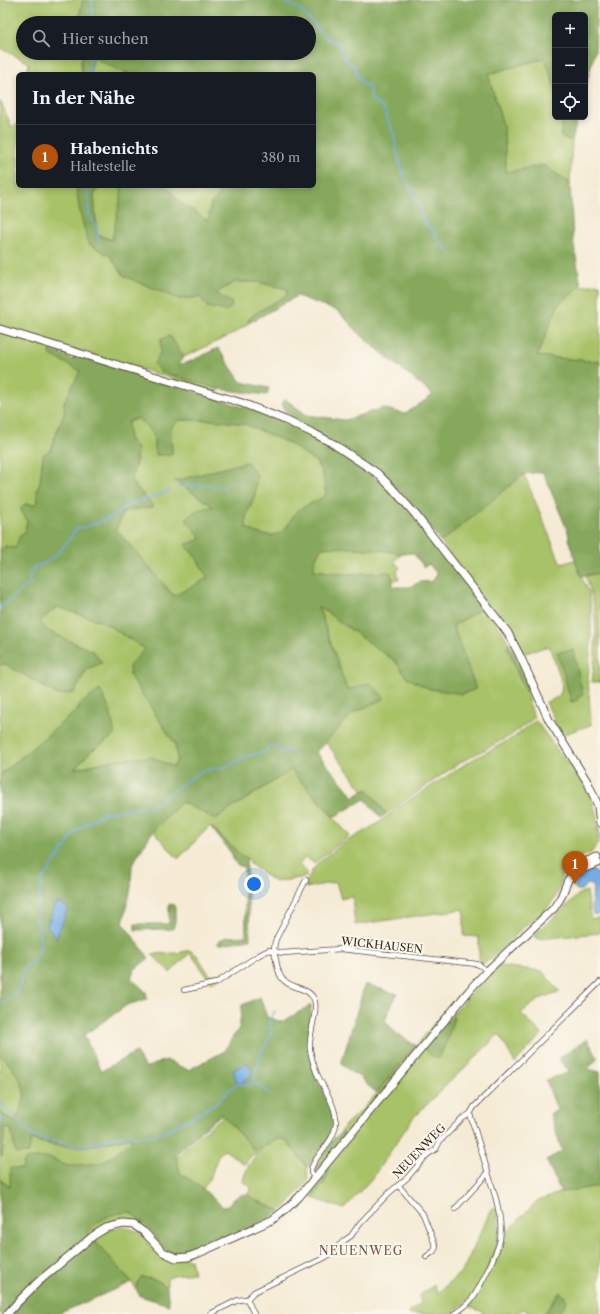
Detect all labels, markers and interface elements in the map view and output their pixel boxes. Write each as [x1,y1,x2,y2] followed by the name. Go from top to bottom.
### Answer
[552,12,588,120] map controls
[552,12,588,48] button: +
[16,16,316,60] search box
[30,27,52,49] icon: search
[62,29,149,48] text: Hier suchen
[552,48,588,84] button: −
[552,84,588,120] button: locate
[32,88,135,108] text: In der Nähe
[70,139,158,158] text: Habenichts
[42,149,48,165] text: 1
[261,149,300,165] text: 380 m
[70,158,136,174] text: Haltestelle
[562,851,588,884] pin: 1
[244,874,264,894] your location
[340,934,423,956] street label: WICKHAUSEN
[390,1121,449,1181] street label: NEUENWEG
[319,1243,403,1258] district label: NEUENWEG

